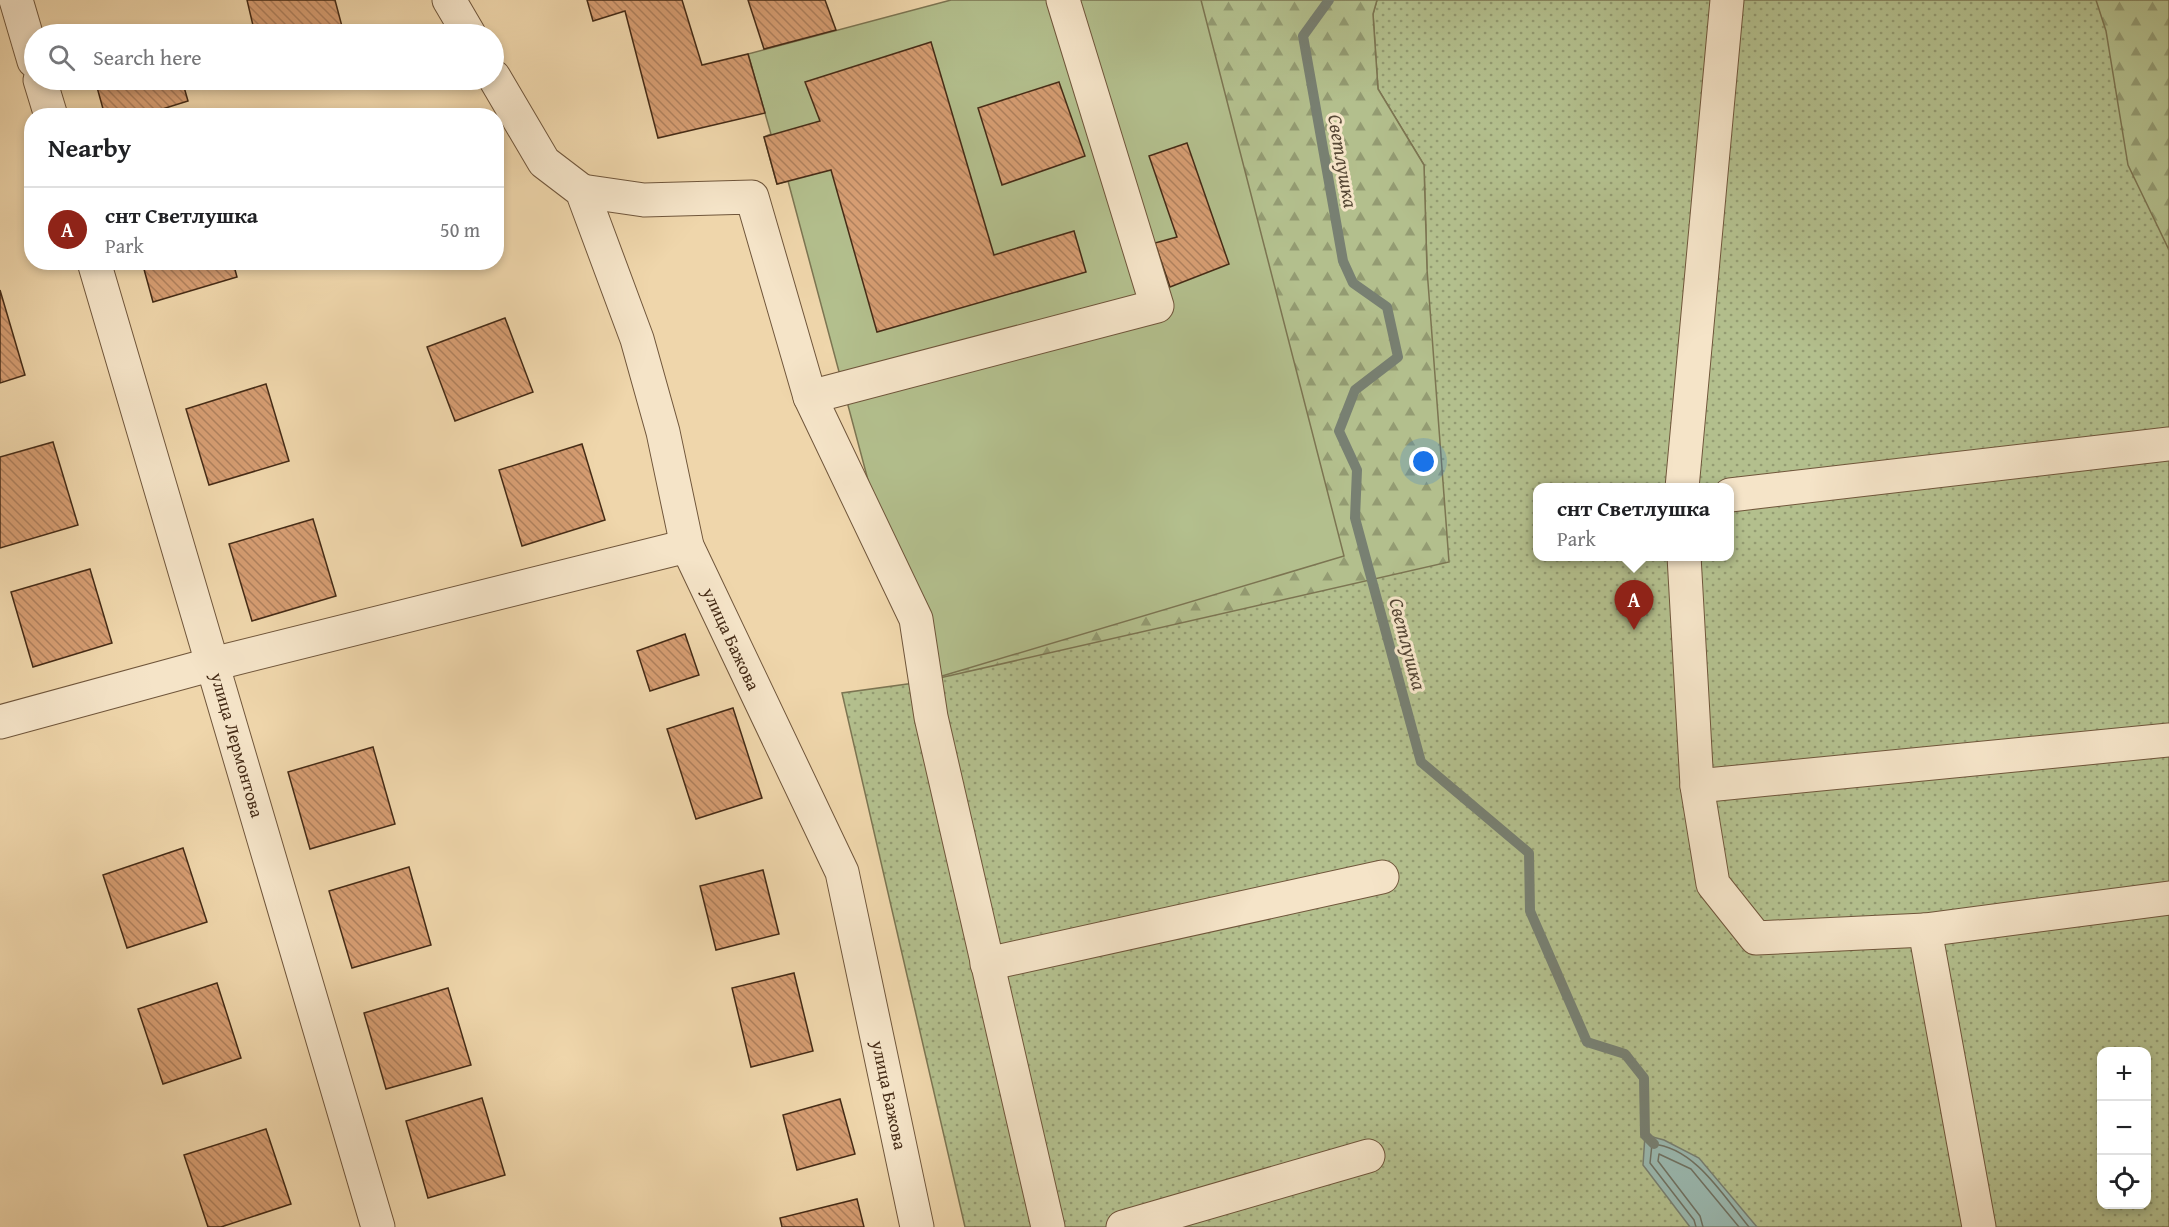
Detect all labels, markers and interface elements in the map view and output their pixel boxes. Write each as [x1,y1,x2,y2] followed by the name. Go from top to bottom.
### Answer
[24,24,504,90] search box
[45,41,78,74] icon: search
[93,41,202,73] text: Search here
[1321,112,1366,211] water label: Светлушка
[48,128,131,167] text: Nearby
[105,199,258,231] text: снт Светлушка
[61,215,74,244] text: A
[440,215,480,244] text: 50 m
[105,231,144,260] text: Park
[1409,447,1438,476] your location
[1533,483,1734,561] popup
[1557,492,1710,524] text: снт Светлушка
[1557,524,1596,553] text: Park
[1614,580,1654,630] pin: A
[695,582,767,695] street label: улица Бажова
[1382,595,1435,694] water label: Светлушка
[204,668,271,821] street label: улица Лермонтова
[865,1037,914,1152] street label: улица Бажова
[2097,1047,2151,1209] map controls
[2097,1047,2151,1101] button: +
[2097,1101,2151,1155] button: −
[2097,1155,2151,1209] button: locate

